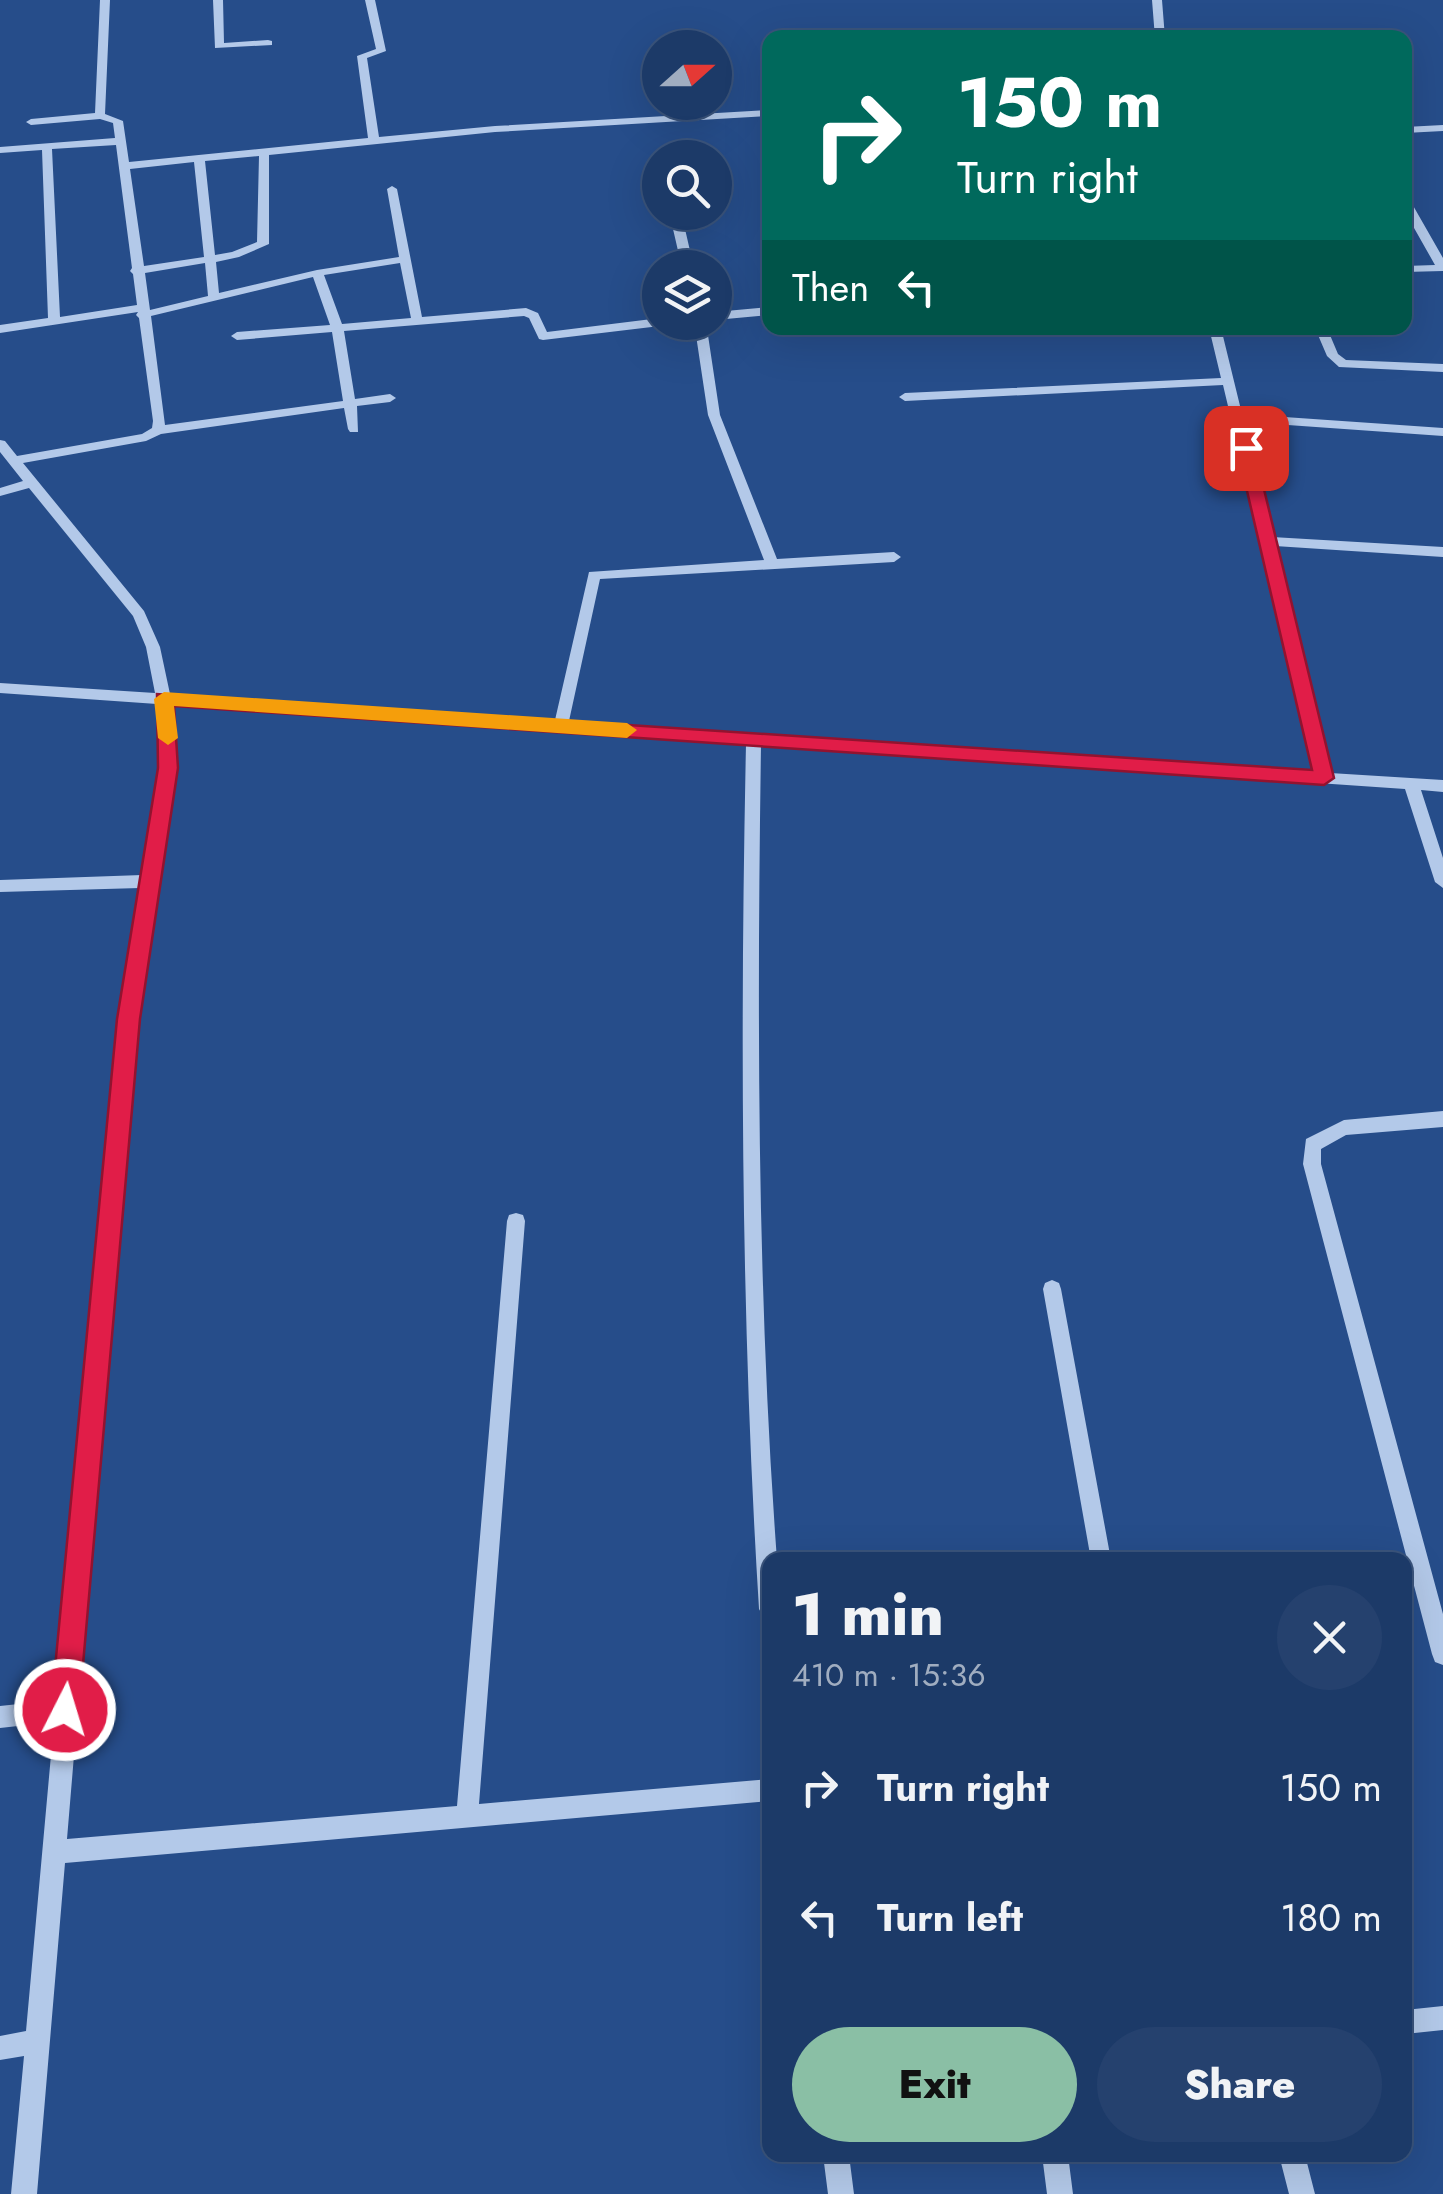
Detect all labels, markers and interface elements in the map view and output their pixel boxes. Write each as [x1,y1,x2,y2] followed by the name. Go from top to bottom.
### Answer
[642,30,732,120] north arrow
[642,30,732,340] map controls
[957,52,1163,153] text: 150 m
[792,70,922,200] icon: right
[642,140,732,230] button: search
[957,145,1138,210] text: Turn right
[642,250,732,340] button: layers
[792,260,869,315] text: Then
[889,260,944,315] icon: left
[1204,406,1289,491] pin
[1219,421,1274,476] icon: arrive
[792,1571,944,1658] text: 1 min
[1277,1585,1382,1690] button: close
[792,1652,986,1698] text: 410 m · 15:36
[13,1658,117,1762] position arrow
[792,1760,847,1815] icon: right
[877,1760,1049,1815] text: Turn right
[1280,1760,1382,1815] text: 150 m
[792,1890,847,1945] icon: left
[877,1890,1023,1945] text: Turn left
[1280,1890,1382,1945] text: 180 m
[792,2027,1077,2142] button: Exit
[1097,2027,1382,2142] button: Share

